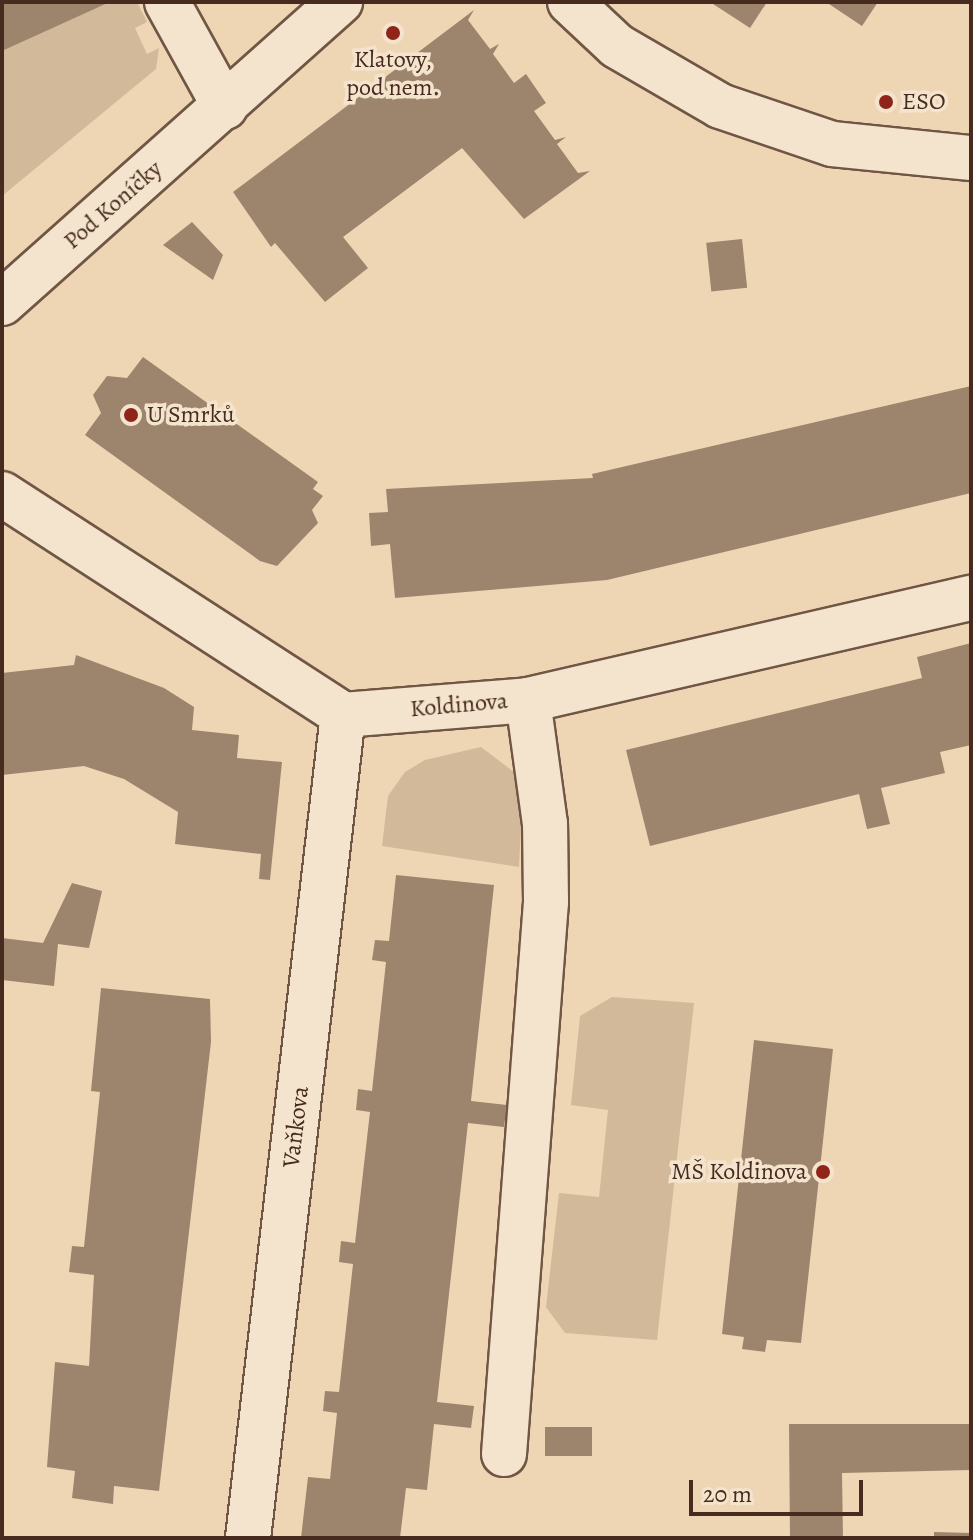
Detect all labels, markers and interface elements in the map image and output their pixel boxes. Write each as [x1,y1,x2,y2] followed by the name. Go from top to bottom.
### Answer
[384,24,402,42] marker: Klatovy, pod nem.
[346,46,440,102] place label: Klatovy, pod nem.
[902,88,946,116] place label: ESO
[877,93,895,111] marker: ESO
[58,155,168,255] street label: Pod Koníčky
[147,401,235,429] place label: U Smrků
[122,406,140,424] marker: U Smrků
[409,686,509,724] street label: Koldinova
[277,1085,315,1169] street label: Vaňkova
[671,1158,807,1186] place label: MŠ Koldinova
[814,1163,832,1181] marker: MŠ Koldinova
[693,1464,867,1514] scale bar
[703,1478,752,1510] text: 20 m

